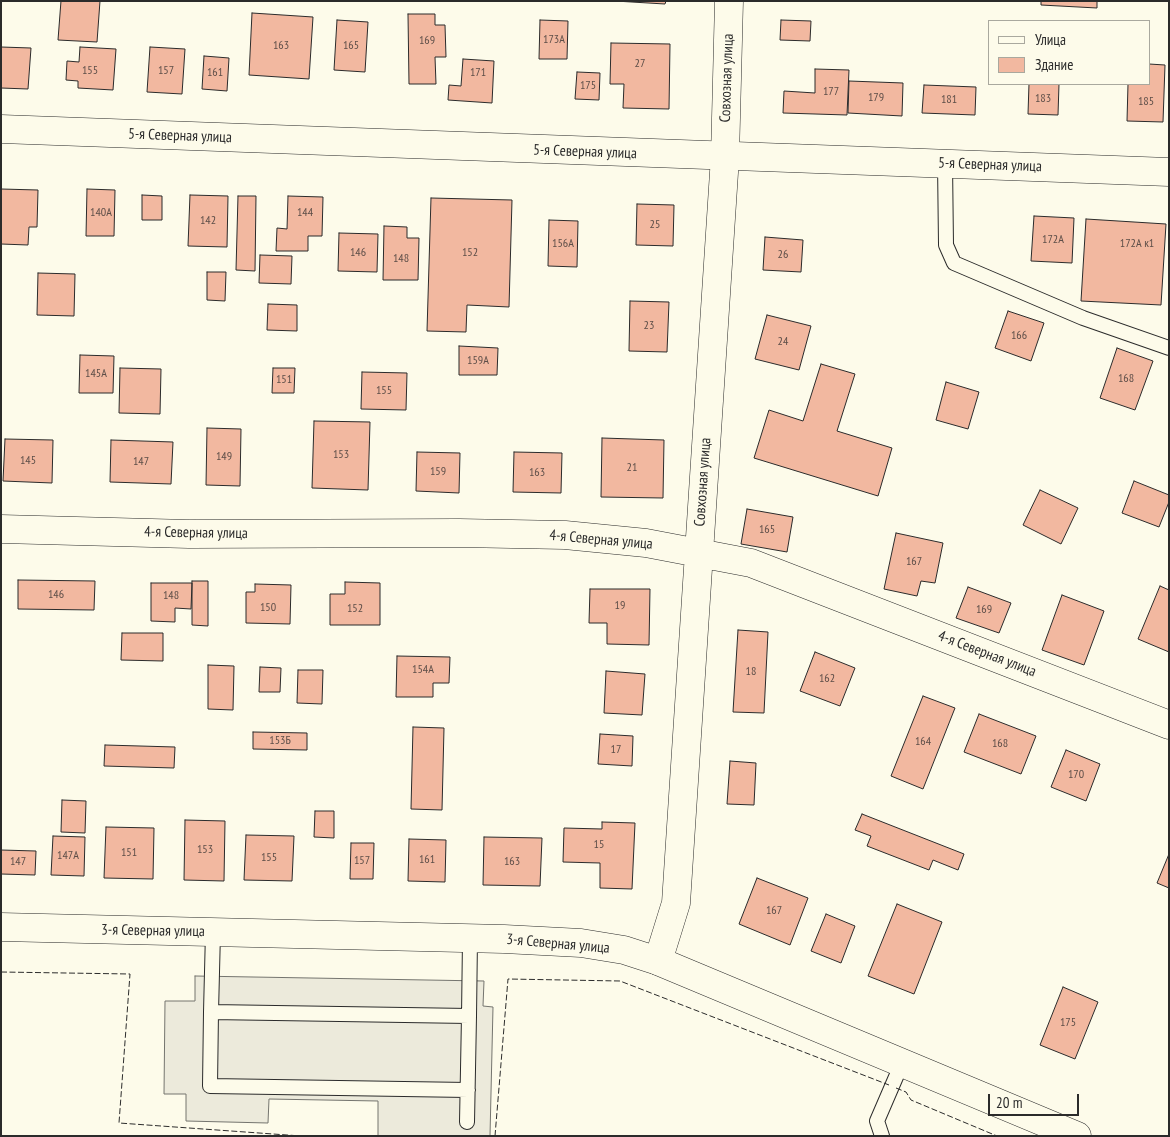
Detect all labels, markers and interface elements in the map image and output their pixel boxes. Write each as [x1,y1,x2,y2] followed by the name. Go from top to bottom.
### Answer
[988,20,1150,85] legend
[1035,30,1066,49] text: Улица
[543,33,565,47] house number: 173А
[716,33,738,123] street label: Совхозная улица
[419,34,435,48] house number: 169
[273,39,289,53] house number: 163
[343,39,359,53] house number: 165
[1035,55,1073,74] text: Здание
[635,57,645,71] house number: 27
[82,64,98,78] house number: 155
[158,64,174,78] house number: 157
[207,66,223,80] house number: 161
[470,66,486,80] house number: 171
[580,79,596,93] house number: 175
[823,85,839,99] house number: 177
[868,91,884,105] house number: 179
[1035,92,1051,106] house number: 183
[941,93,957,107] house number: 181
[1138,95,1154,109] house number: 185
[128,125,232,147] street label: 5-я Северная улица
[533,141,637,163] street label: 5-я Северная улица
[938,154,1042,176] street label: 5-я Северная улица
[90,206,112,220] house number: 140А
[297,206,313,220] house number: 144
[200,214,216,228] house number: 142
[650,218,660,232] house number: 25
[1042,233,1064,247] house number: 172А
[552,237,574,251] house number: 156А
[1120,237,1154,251] house number: 172А к1
[350,246,366,260] house number: 146
[462,246,478,260] house number: 152
[778,248,788,262] house number: 26
[393,252,409,266] house number: 148
[644,319,654,333] house number: 23
[1011,329,1027,343] house number: 166
[778,335,788,349] house number: 24
[467,354,489,368] house number: 159А
[85,367,107,381] house number: 145А
[1118,372,1134,386] house number: 168
[276,373,292,387] house number: 151
[376,384,392,398] house number: 155
[691,437,715,527] street label: Совхозная улица
[333,448,349,462] house number: 153
[216,450,232,464] house number: 149
[20,454,36,468] house number: 145
[133,455,149,469] house number: 147
[627,461,637,475] house number: 21
[430,465,446,479] house number: 159
[529,466,545,480] house number: 163
[144,523,248,543] street label: 4-я Северная улица
[759,523,775,537] house number: 165
[549,527,653,553] street label: 4-я Северная улица
[906,555,922,569] house number: 167
[48,588,64,602] house number: 146
[163,589,179,603] house number: 148
[615,599,625,613] house number: 19
[260,601,276,615] house number: 150
[347,602,363,616] house number: 152
[976,603,992,617] house number: 169
[935,627,1039,681] street label: 4-я Северная улица
[412,663,434,677] house number: 154А
[746,665,756,679] house number: 18
[819,672,835,686] house number: 162
[269,734,291,748] house number: 153Б
[915,735,931,749] house number: 164
[992,737,1008,751] house number: 168
[611,743,621,757] house number: 17
[1068,768,1084,782] house number: 170
[594,838,604,852] house number: 15
[197,843,213,857] house number: 153
[121,846,137,860] house number: 151
[57,849,79,863] house number: 147А
[261,851,277,865] house number: 155
[419,853,435,867] house number: 161
[354,854,370,868] house number: 157
[10,855,26,869] house number: 147
[504,855,520,869] house number: 163
[766,904,782,918] house number: 167
[101,921,205,941] street label: 3-я Северная улица
[506,931,610,957] street label: 3-я Северная улица
[1060,1016,1076,1030] house number: 175
[990,1084,1081,1116] scale bar
[996,1093,1022,1112] text: 20 m

